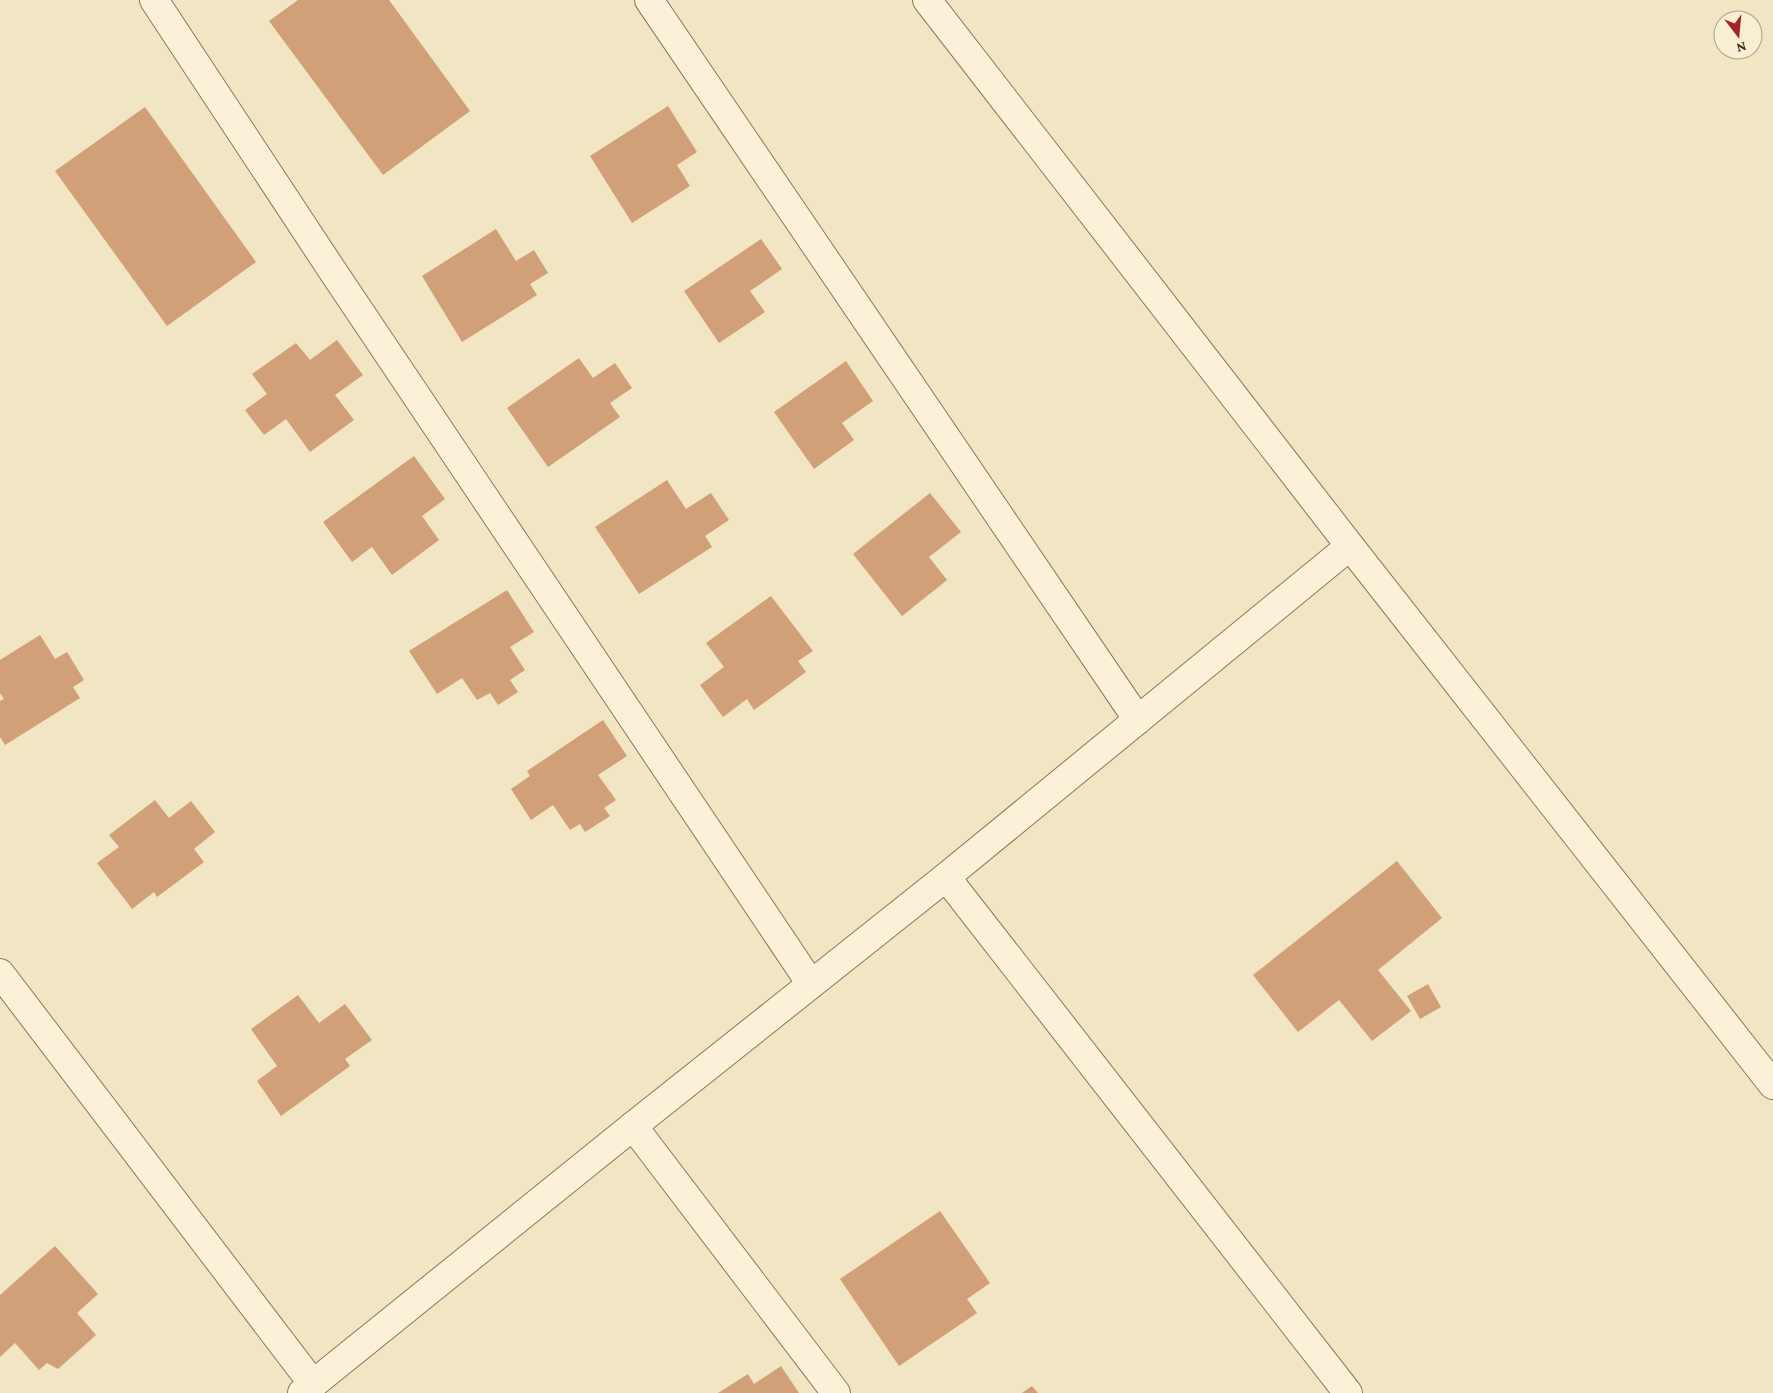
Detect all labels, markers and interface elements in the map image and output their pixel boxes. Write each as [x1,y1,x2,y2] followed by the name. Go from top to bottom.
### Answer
[1713,10,1763,60] north arrow
[1734,38,1748,57] text: N

